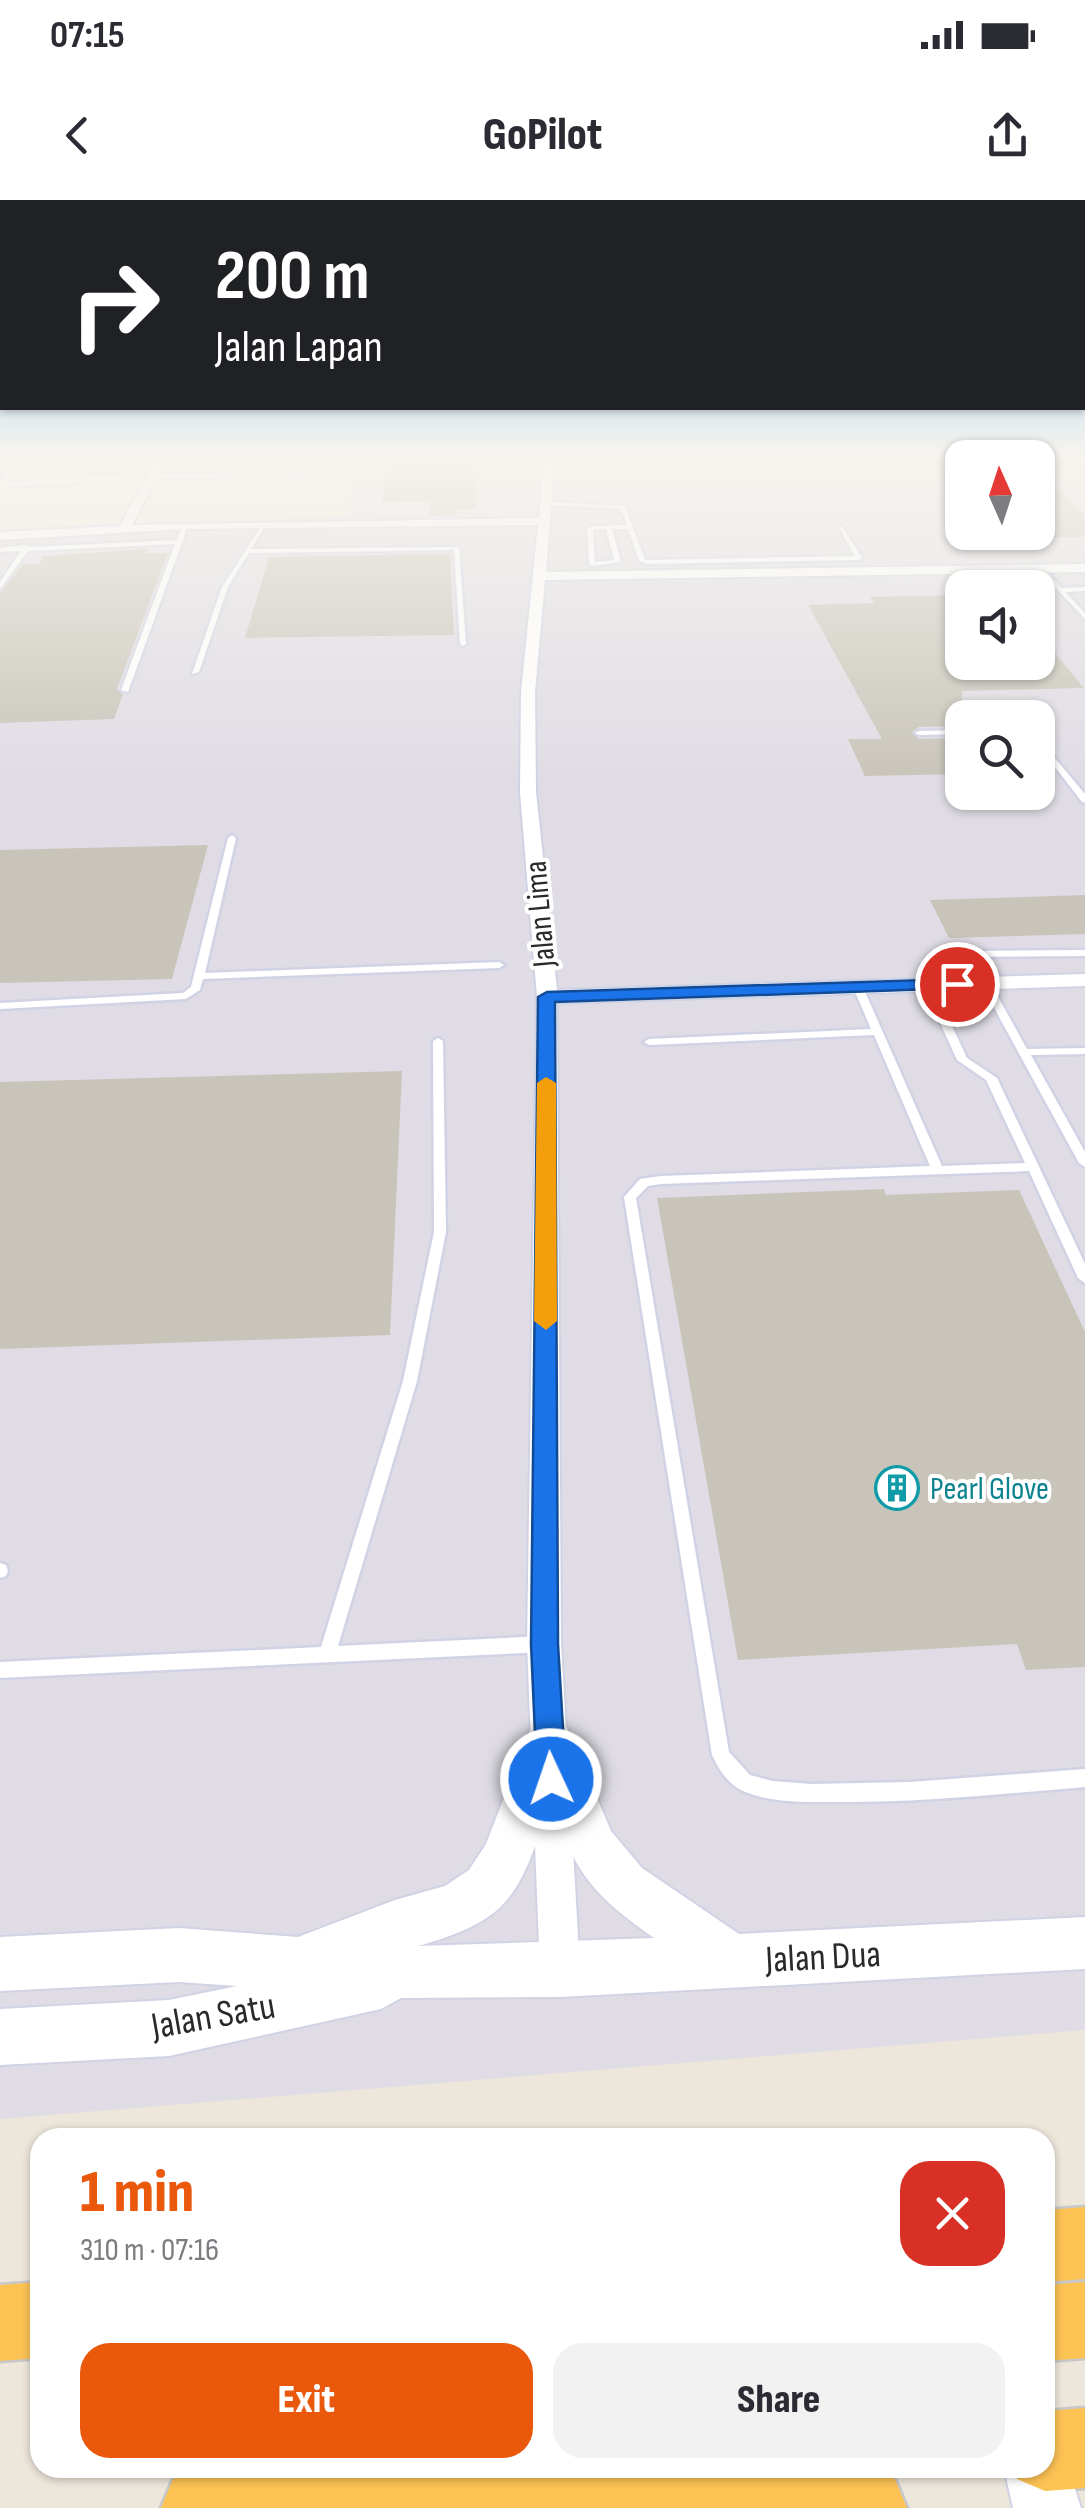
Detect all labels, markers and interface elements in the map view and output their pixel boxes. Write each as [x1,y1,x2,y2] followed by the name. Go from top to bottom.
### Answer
[50,13,125,58] text: 07:15
[50,108,105,163] icon: back
[483,108,602,163] text: GoPilot
[980,108,1035,163] icon: share
[215,235,370,319] text: 200 m
[50,240,180,370] icon: right
[215,320,383,375] text: Jalan Lapan
[945,440,1055,550] north arrow
[945,440,1055,810] map controls
[945,570,1055,680] button: sound
[945,700,1055,810] button: search
[516,859,565,970] street label: Jalan Lima
[915,942,1000,1027] pin
[930,957,985,1012] icon: arrive
[874,1465,920,1511] building icon: Pearl Glove
[930,1470,1049,1509] place label: Pearl Glove
[499,1727,603,1831] position arrow
[763,1932,882,1983] street label: Jalan Dua
[147,1983,279,2050] street label: Jalan Satu
[80,2157,194,2229] text: 1 min
[900,2161,1005,2266] button: close
[80,2231,219,2270] text: 310 m · 07:16
[80,2343,533,2458] button: Exit
[553,2343,1005,2458] button: Share

